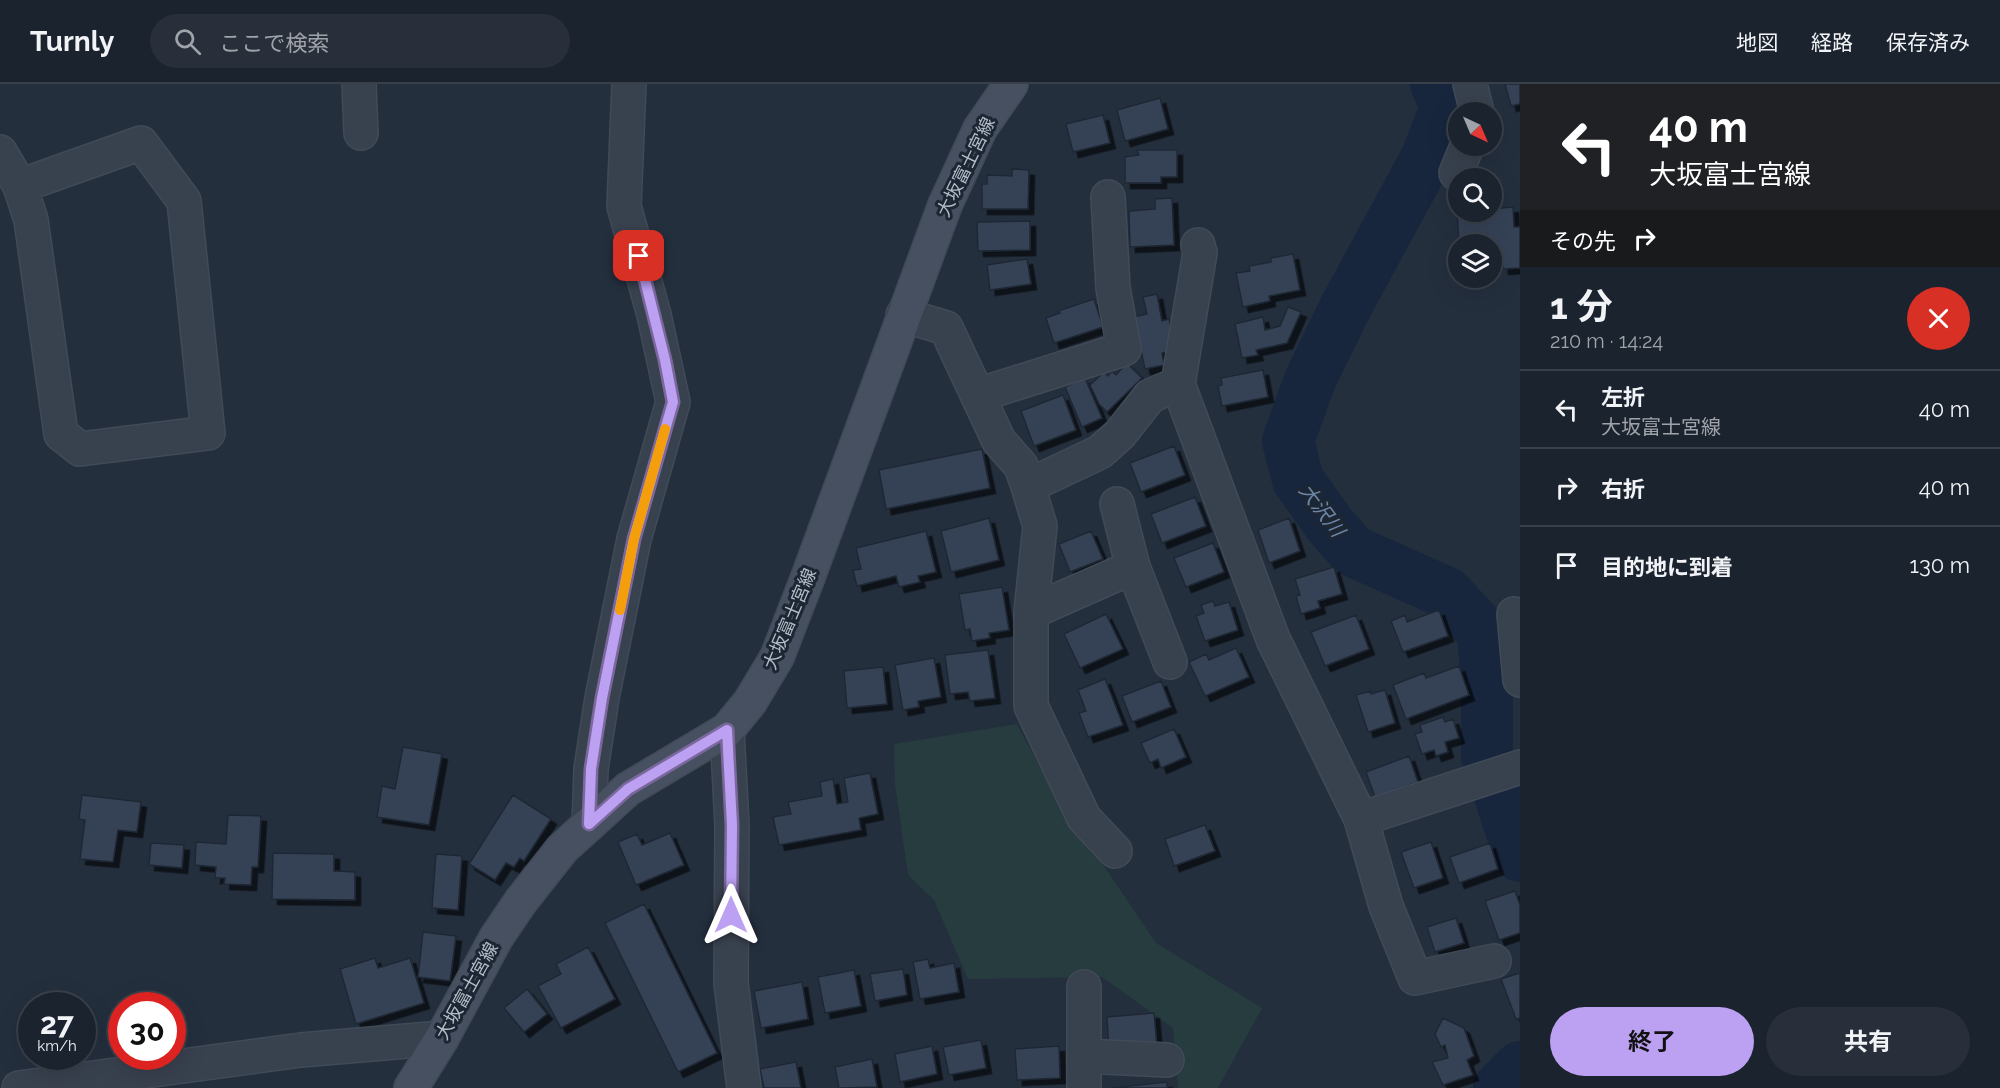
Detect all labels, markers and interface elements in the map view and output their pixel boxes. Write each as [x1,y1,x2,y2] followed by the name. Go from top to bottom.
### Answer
[150,14,570,68] search box
[30,25,114,58] text: Turnly
[171,25,204,58] icon: search
[219,30,329,56] text: ここで検索
[1736,30,1778,55] text: 地図
[1811,30,1853,55] text: 経路
[1886,30,1970,55] text: 保存済み
[1448,102,1502,156] north arrow
[1448,102,1502,288] map controls
[1649,103,1748,152] text: 40 m
[1550,108,1628,186] icon: left
[932,114,999,220] street label: 大坂富士宮線
[1649,159,1811,190] text: 大坂富士宮線
[1448,168,1502,222] button: search
[1628,222,1661,255] icon: right
[1550,228,1616,254] text: その先
[613,230,664,281] pin
[1448,234,1502,288] button: layers
[622,239,655,272] icon: arrive
[1550,285,1612,327] text: 1 分
[1907,287,1970,350] button: close
[1550,329,1663,353] text: 210 m · 14:24
[1601,384,1645,410] text: 左折
[1550,393,1583,426] icon: left
[1919,396,1970,422] text: 40 m
[1601,415,1721,439] text: 大坂富士宮線
[1550,471,1583,504] icon: right
[1919,474,1970,500] text: 40 m
[1601,476,1645,502] text: 右折
[1294,479,1351,543] water label: 大沢川
[1550,549,1583,582] icon: arrive
[1910,552,1970,578] text: 130 m
[1601,554,1733,580] text: 目的地に到着
[759,565,820,673] street label: 大坂富士宮線
[699,883,763,947] position arrow
[431,938,502,1043] street label: 大坂富士宮線
[108,992,186,1070] speed limit sign: 30
[40,1006,74,1041] text: 27
[1550,1007,1754,1076] button: 終了
[1766,1007,1970,1076] button: 共有
[37,1037,77,1055] text: km/h

